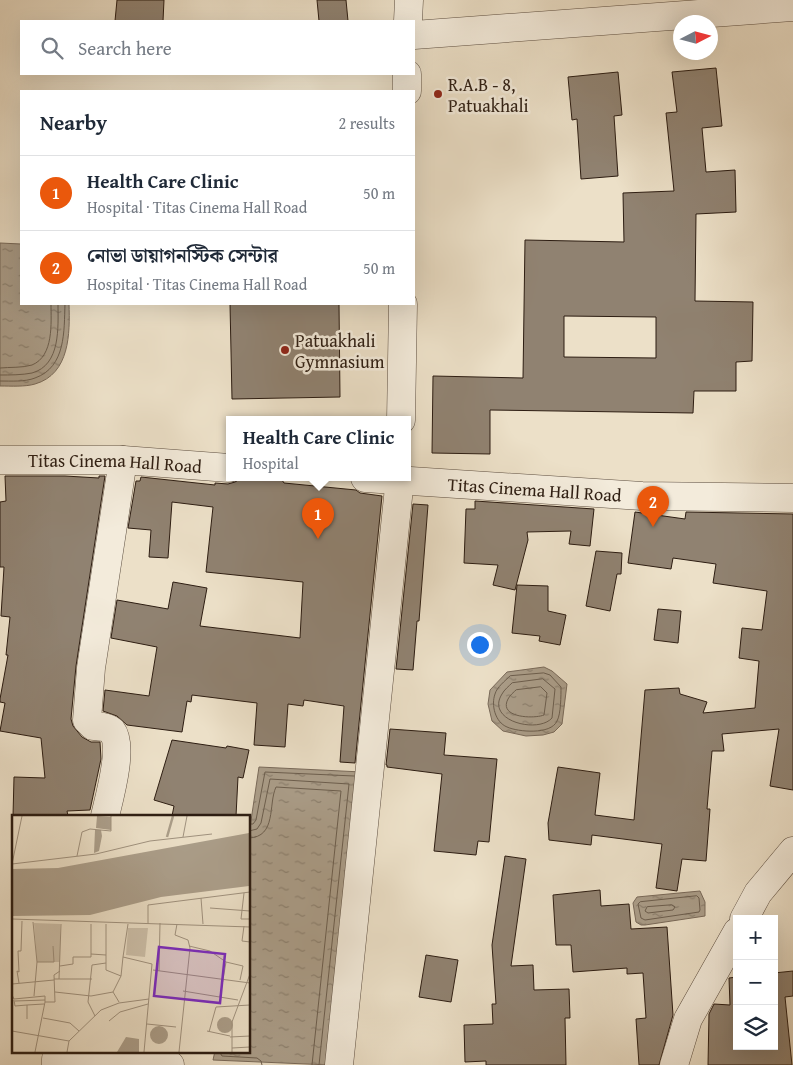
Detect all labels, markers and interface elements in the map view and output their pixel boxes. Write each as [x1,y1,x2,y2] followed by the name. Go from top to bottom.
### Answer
[673,15,718,60] north arrow
[20,20,415,75] search box
[38,34,66,62] icon: search
[78,34,172,62] text: Search here
[448,71,529,119] place label: R.A.B - 8, Patuakhali
[432,88,444,100] marker: R.A.B - 8, Patuakhali
[40,107,107,138] text: Nearby
[338,111,395,135] text: 2 results
[87,167,239,195] text: Health Care Clinic
[52,181,60,205] text: 1
[363,181,395,205] text: 50 m
[87,195,307,219] text: Hospital · Titas Cinema Hall Road
[87,241,278,269] text: নোভা ডায়াগনস্টিক সেন্টার
[52,256,60,280] text: 2
[363,256,395,280] text: 50 m
[87,272,307,296] text: Hospital · Titas Cinema Hall Road
[295,327,385,375] place label: Patuakhali Gymnasium
[279,344,291,356] marker: Patuakhali Gymnasium
[226,416,411,481] popup
[243,423,394,451] text: Health Care Clinic
[28,447,203,479] street label: Titas Cinema Hall Road
[243,451,299,475] text: Hospital
[447,470,623,508] street label: Titas Cinema Hall Road
[637,486,669,527] pin: 2
[302,498,334,539] pin: 1
[467,632,493,658] your location
[12,815,250,1052] inset map
[733,915,778,1050] map controls
[733,915,778,960] button: +
[733,960,778,1005] button: −
[733,1005,778,1050] button: layers

